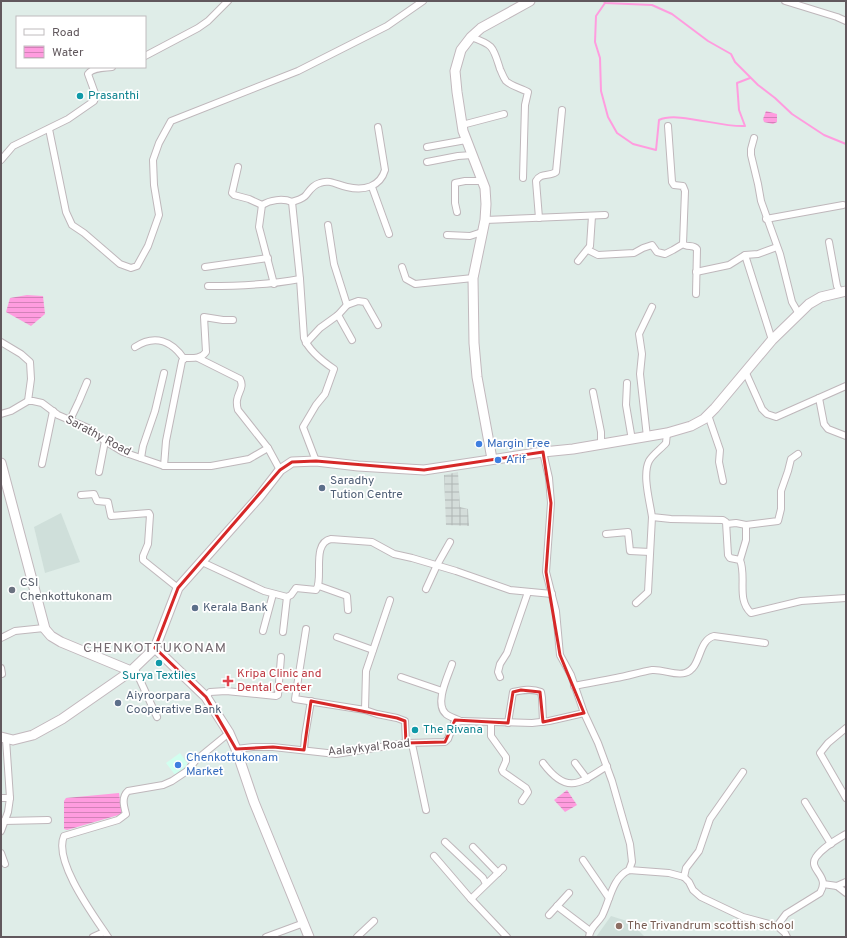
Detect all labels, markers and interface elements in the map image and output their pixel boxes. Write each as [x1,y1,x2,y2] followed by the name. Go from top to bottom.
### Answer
[16,16,146,68] legend
[52,25,80,41] text: Road
[52,45,84,61] text: Water
[88,88,139,104] place label: Prasanthi
[75,91,85,101] marker: Prasanthi
[62,412,134,460] street label: Sarathy Road
[487,436,550,452] place label: Margin Free
[474,439,484,449] marker: Margin Free
[506,452,526,468] place label: Arif
[493,455,503,465] marker: Arif
[330,473,403,503] place label: Saradhy Tution Centre
[317,483,327,493] marker: Saradhy Tution Centre
[20,575,112,605] place label: CSI Chenkottukonam
[7,585,17,595] marker: CSI Chenkottukonam
[203,600,268,616] place label: Kerala Bank
[190,603,200,613] marker: Kerala Bank
[83,640,227,657] district label: CHENKOTTUKONAM
[154,658,164,668] marker: Surya Textiles
[237,666,321,696] place label: Kripa Clinic and Dental Center
[122,668,196,684] place label: Surya Textiles
[222,675,234,687] marker: Kripa Clinic and Dental Center
[126,688,222,718] place label: Aiyroorpara Cooperative Bank
[113,698,123,708] marker: Aiyroorpara Cooperative Bank
[423,722,483,738] place label: The Rivana
[410,725,420,735] marker: The Rivana
[327,736,411,760] street label: Aalaykyal Road
[186,750,278,780] place label: Chenkottukonam Market
[173,760,183,770] marker: Chenkottukonam Market
[627,918,794,934] place label: The Trivandrum scottish school
[614,921,624,931] marker: The Trivandrum scottish school

